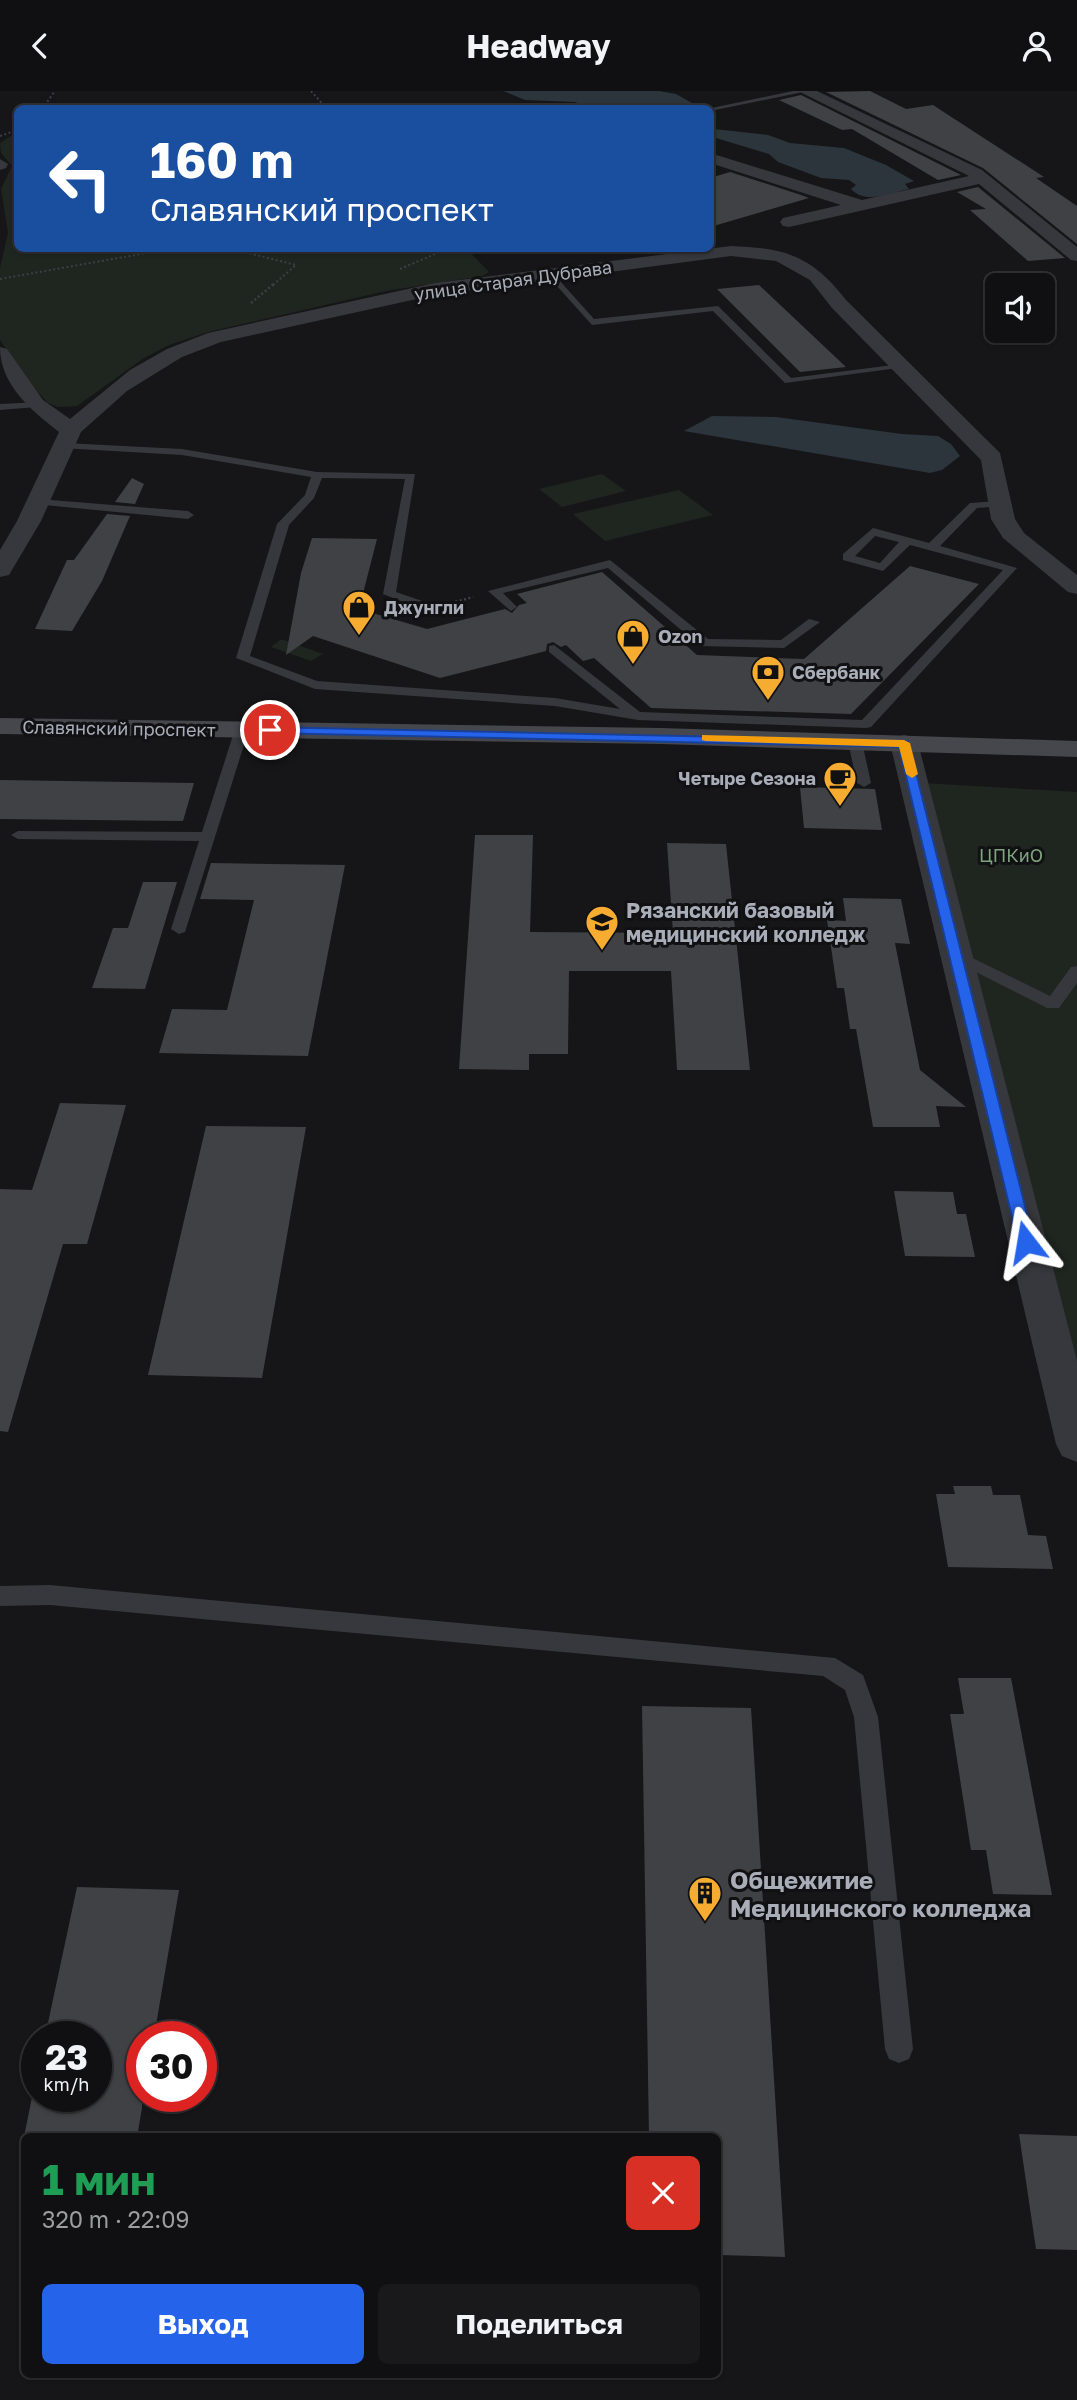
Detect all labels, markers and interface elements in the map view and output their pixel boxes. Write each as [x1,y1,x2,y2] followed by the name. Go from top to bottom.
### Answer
[21,27,59,65] icon: back
[466,27,611,65] text: Headway
[1018,27,1056,65] icon: person
[150,130,293,189] text: 160 m
[35,133,126,224] icon: left
[150,190,494,228] text: Славянский проспект
[413,255,613,305] street label: улица Старая Дубрава
[985,273,1055,343] map controls
[985,273,1055,343] button: sound
[340,588,378,637] shop icon: Джунгли
[384,596,464,618] place label: Джунгли
[614,617,652,666] shop icon: Ozon
[658,625,703,647] place label: Ozon
[749,653,787,702] bank icon: Сбербанк
[792,661,881,683] place label: Сбербанк
[240,700,300,760] pin
[251,711,289,749] icon: arrive
[22,715,216,741] street label: Славянский проспект
[821,759,859,808] cafe icon: Четыре Сезона
[678,767,816,789] place label: Четыре Сезона
[979,844,1043,866] park label: ЦПКиО
[626,897,866,947] place label: Рязанский базовый медицинский колледж
[583,903,621,952] school or university icon: Рязанский базовый медицинский колледж
[989,1205,1063,1279] position arrow
[730,1865,1031,1922] place label: Общежитие Медицинского колледжа
[686,1874,724,1923] building icon: Общежитие Медицинского колледжа
[126,2021,217,2112] speed limit sign: 30
[45,2036,88,2078] text: 23
[44,2073,89,2095] text: km/h
[42,2154,156,2204] text: 1 мин
[626,2156,700,2230] button: close
[42,2205,189,2233] text: 320 m · 22:09
[42,2284,364,2364] button: Выход
[378,2284,700,2364] button: Поделиться

